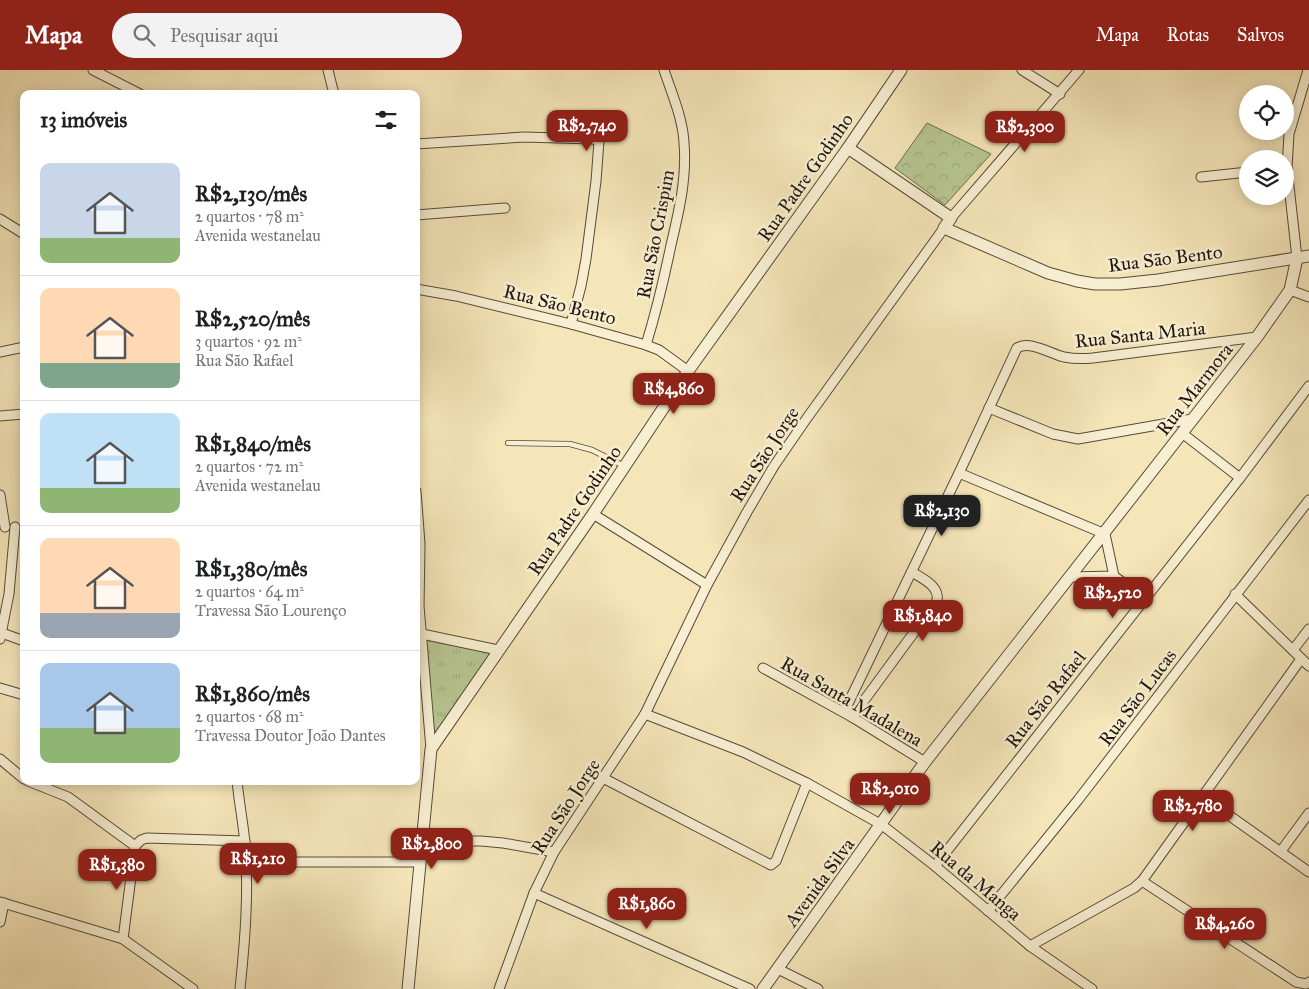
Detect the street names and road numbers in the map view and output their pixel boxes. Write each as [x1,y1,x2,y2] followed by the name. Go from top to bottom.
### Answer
[753,108,858,246] street label: Rua Padre Godinho
[632,168,679,301] street label: Rua São Crispim
[1106,240,1224,277] street label: Rua São Bento
[501,279,619,330] street label: Rua São Bento
[1073,316,1208,353] street label: Rua Santa Maria
[1151,338,1238,440] street label: Rua Marmora
[725,402,805,507] street label: Rua São Jorge
[523,441,626,579] street label: Rua Padre Godinho
[1094,644,1181,750] street label: Rua São Lucas
[1000,645,1091,753] street label: Rua São Rafael
[777,651,928,752] street label: Rua Santa Madalena
[526,754,606,859] street label: Rua São Jorge
[779,833,860,932] street label: Avenida Silva
[925,836,1027,927] street label: Rua da Manga

